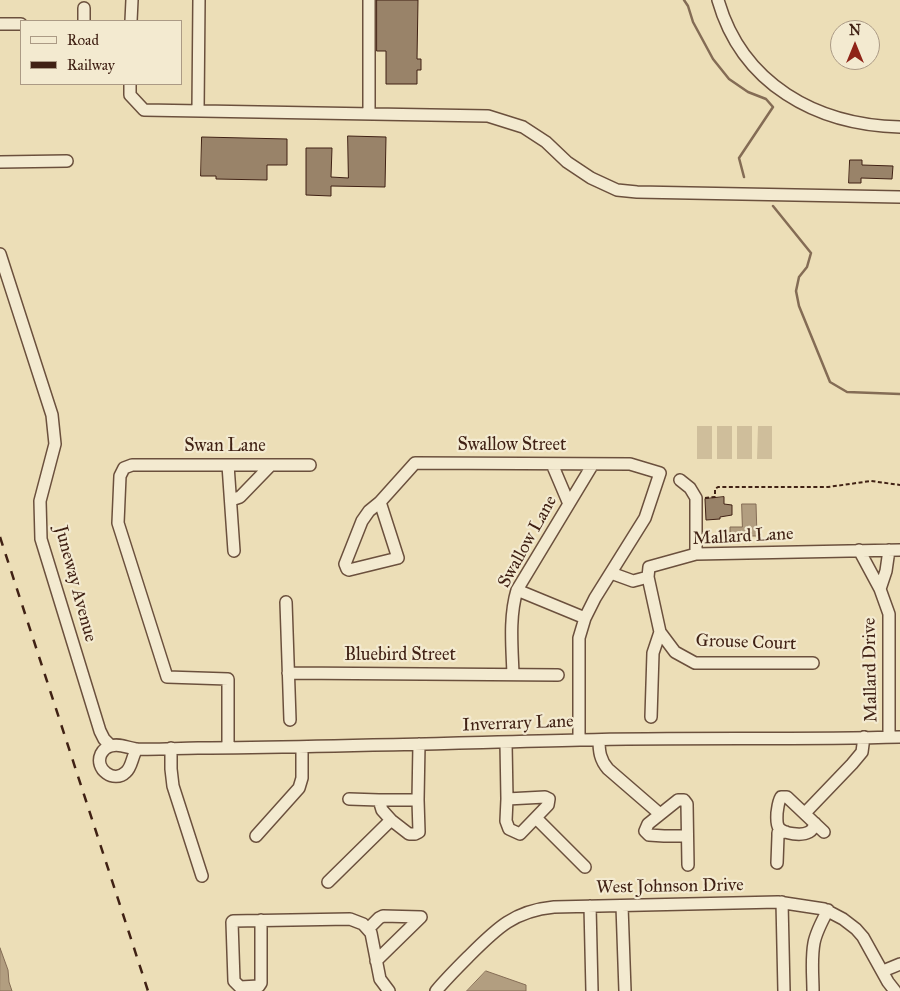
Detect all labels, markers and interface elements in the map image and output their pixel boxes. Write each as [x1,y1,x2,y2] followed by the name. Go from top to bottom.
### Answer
[20,20,182,85] legend
[830,20,880,70] north arrow
[849,22,861,39] text: N
[67,31,99,49] text: Road
[67,56,115,74] text: Railway
[458,435,566,457] street label: Swallow Street
[184,436,266,458] street label: Swan Lane
[494,492,562,592] street label: Swallow Lane
[49,524,101,644] street label: Juneway Avenue
[692,524,794,550] street label: Mallard Lane
[859,617,883,723] street label: Mallard Drive
[695,630,797,656] street label: Grouse Court
[344,645,456,667] street label: Bluebird Street
[462,711,574,737] street label: Inverrary Lane
[596,875,744,899] street label: West Johnson Drive

